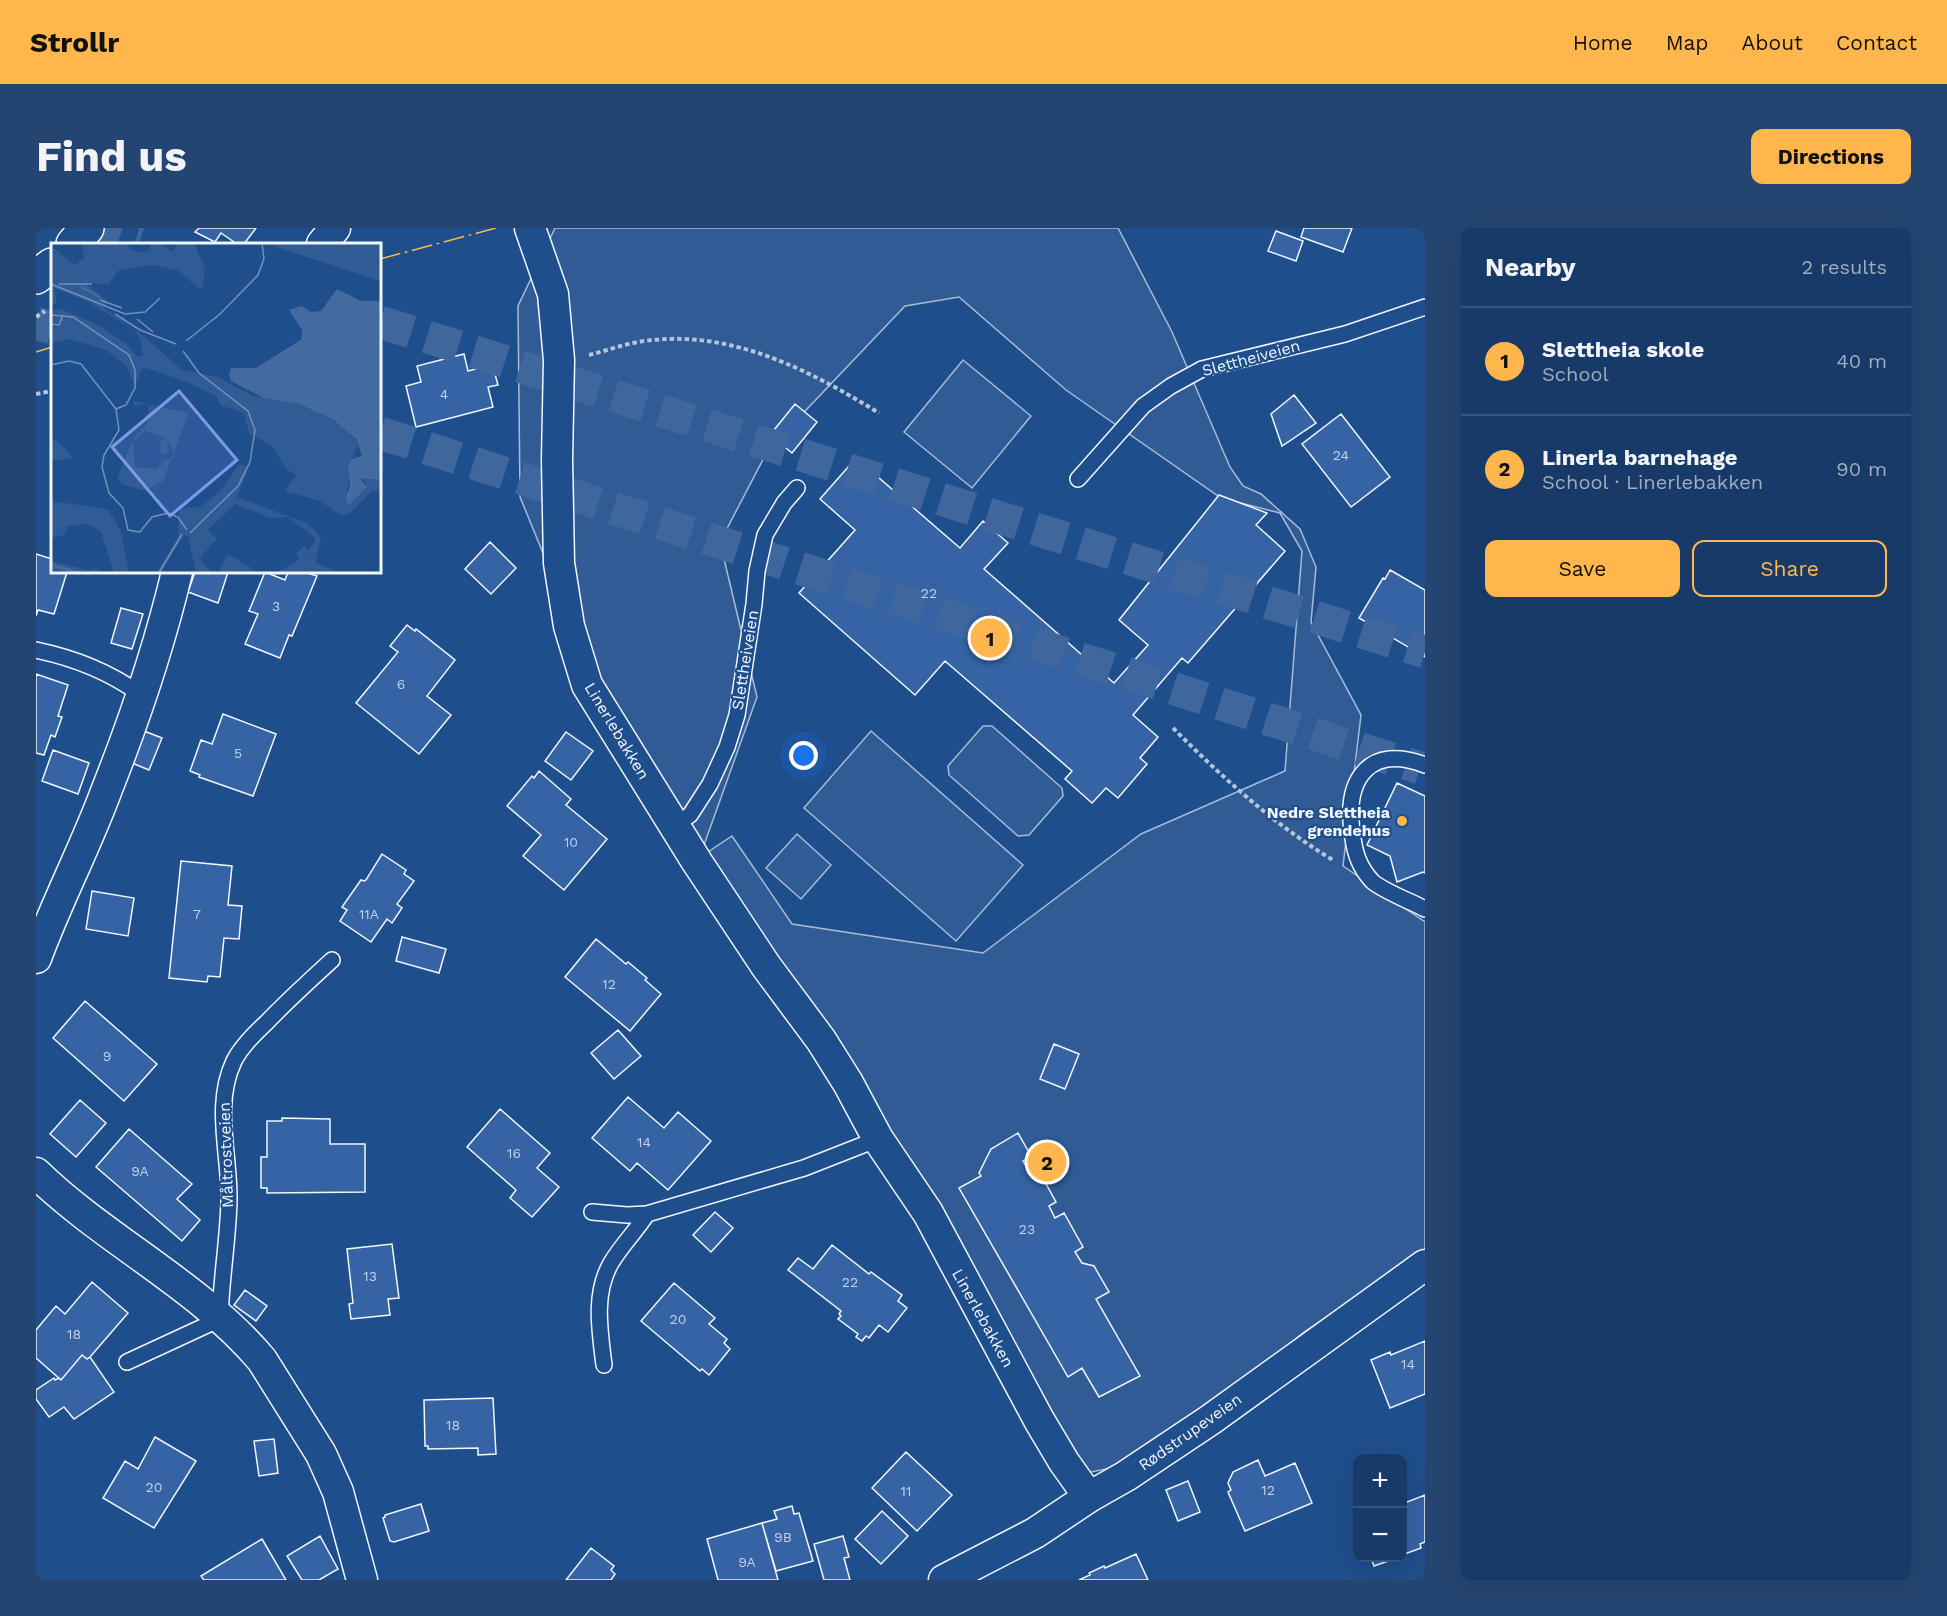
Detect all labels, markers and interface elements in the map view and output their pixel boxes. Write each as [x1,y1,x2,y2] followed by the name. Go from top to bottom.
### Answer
[30,26,119,59] text: Strollr
[1573,30,1633,55] text: Home
[1666,30,1709,55] text: Map
[1742,30,1803,55] text: About
[1836,30,1917,55] text: Contact
[1751,129,1911,184] button: Directions
[36,132,187,181] text: Find us
[51,243,381,573] inset map
[1485,252,1576,282] text: Nearby
[1802,255,1887,279] text: 2 results
[1200,336,1302,380] street label: Slettheiveien
[1542,337,1704,362] text: Slettheia skole
[1500,349,1509,373] text: 1
[1836,349,1887,373] text: 40 m
[1542,362,1609,386] text: School
[440,386,448,402] house number: 4
[1542,445,1738,470] text: Linerla barnehage
[1333,447,1349,463] house number: 24
[1499,457,1510,481] text: 2
[1836,457,1887,481] text: 90 m
[1542,470,1763,494] text: School · Linerlebakken
[1485,540,1680,597] button: Save
[1692,540,1887,597] button: Share
[921,585,937,601] house number: 22
[272,598,280,614] house number: 3
[728,609,762,711] street label: Slettheiveien
[970,616,1010,660] pin: 1
[397,676,405,692] house number: 6
[581,679,653,783] street label: Linerlebakken
[789,741,818,770] your location
[234,745,242,761] house number: 5
[1267,803,1391,840] place label: Nedre Slettheia grendehus
[1395,814,1409,828] marker: Nedre Slettheia grendehus
[564,834,578,850] house number: 10
[193,906,201,922] house number: 7
[359,906,379,922] house number: 11A
[602,976,616,992] house number: 12
[103,1048,111,1064] house number: 9
[215,1102,237,1208] street label: Måltrostveien
[637,1134,651,1150] house number: 14
[1028,1140,1066,1184] pin: 2
[507,1145,521,1161] house number: 16
[131,1163,149,1179] house number: 9A
[1019,1221,1035,1237] house number: 23
[948,1265,1018,1371] street label: Linerlebakken
[363,1268,377,1284] house number: 13
[842,1274,858,1290] house number: 22
[670,1311,686,1327] house number: 20
[67,1326,81,1342] house number: 18
[1401,1356,1415,1372] house number: 14
[1135,1389,1245,1475] street label: Rødstrupeveien
[446,1417,460,1433] house number: 18
[1353,1454,1407,1562] map controls
[1353,1454,1407,1508] button: +
[146,1479,162,1495] house number: 20
[1261,1482,1275,1498] house number: 12
[901,1483,911,1499] house number: 11
[1353,1508,1407,1562] button: −
[774,1529,792,1545] house number: 9B
[738,1554,756,1570] house number: 9A

